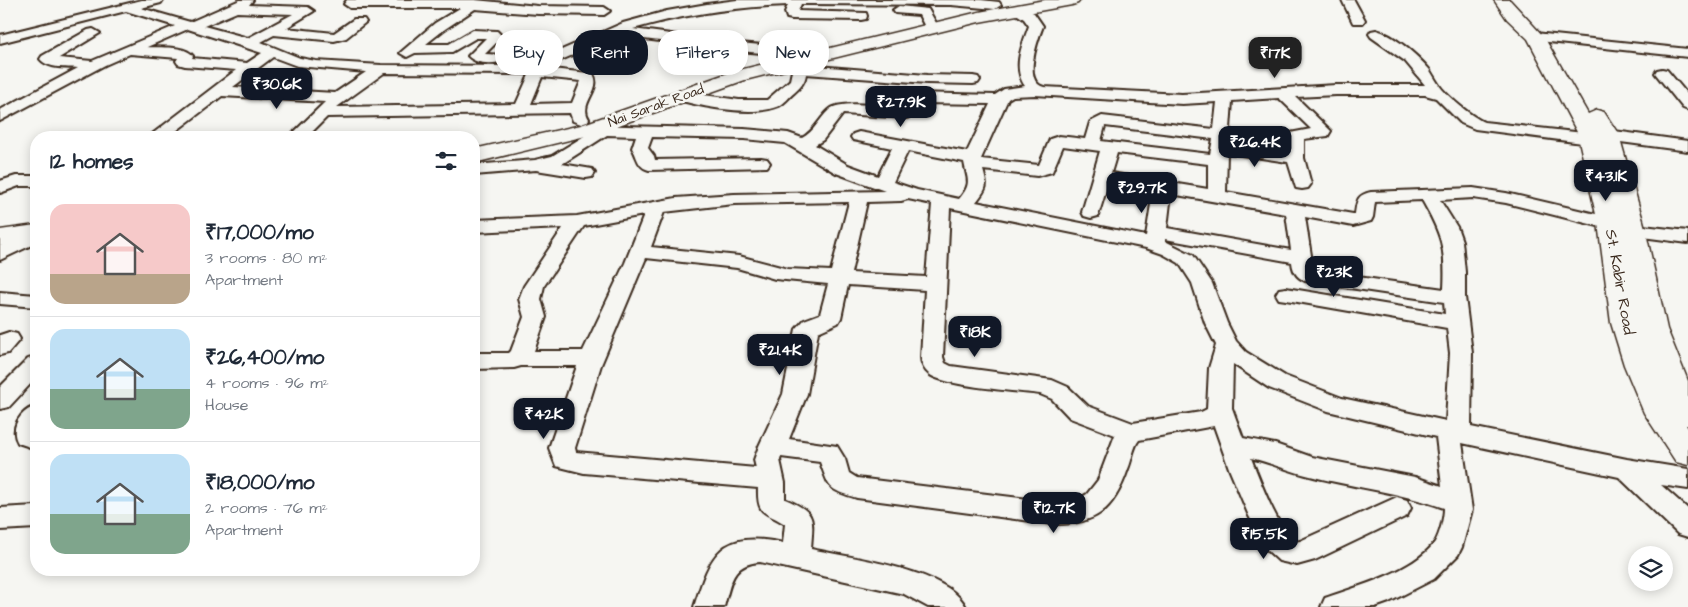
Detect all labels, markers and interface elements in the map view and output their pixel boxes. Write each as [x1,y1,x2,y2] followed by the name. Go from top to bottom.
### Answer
[495,30,563,75] chip: Buy
[573,30,648,75] chip: Rent
[658,30,748,75] chip: Filters
[758,30,829,75] chip: New
[1245,36,1305,79] pin: ₹17K
[1260,42,1290,64] text: ₹17K
[236,68,318,110] pin: ₹30.6K
[252,73,302,95] text: ₹30.6K
[605,79,707,133] street label: Nai Sarak Road
[860,86,942,128] pin: ₹27.9K
[876,91,926,113] text: ₹27.9K
[1214,126,1296,168] pin: ₹26.4K
[1229,131,1281,153] text: ₹26.4K
[50,147,134,176] text: 12 homes
[432,147,460,175] icon: filters
[1565,160,1647,202] pin: ₹43.1K
[1585,165,1627,187] text: ₹43.1K
[1101,172,1183,214] pin: ₹29.7K
[1117,177,1167,199] text: ₹29.7K
[205,218,314,247] text: ₹17,000/mo
[90,224,150,284] icon: home
[1600,228,1640,336] street label: St. Kabir Road
[205,247,327,269] text: 3 rooms · 80 m²
[1304,256,1364,298] pin: ₹23K
[1316,261,1352,283] text: ₹23K
[205,269,283,291] text: Apartment
[945,316,1005,358] pin: ₹18K
[959,321,991,343] text: ₹18K
[739,334,821,376] pin: ₹21.4K
[758,339,802,361] text: ₹21.4K
[205,343,324,372] text: ₹26,400/mo
[90,349,150,409] icon: home
[205,372,329,394] text: 4 rooms · 96 m²
[205,394,249,416] text: House
[514,398,574,440] pin: ₹42K
[525,403,563,425] text: ₹42K
[205,468,315,497] text: ₹18,000/mo
[90,474,150,534] icon: home
[1013,492,1095,534] pin: ₹12.7K
[205,497,328,519] text: 2 rooms · 76 m²
[1033,497,1075,519] text: ₹12.7K
[1223,518,1305,560] pin: ₹15.5K
[205,519,283,541] text: Apartment
[1241,523,1287,545] text: ₹15.5K
[1628,546,1673,591] map controls
[1628,546,1673,591] button: layers

